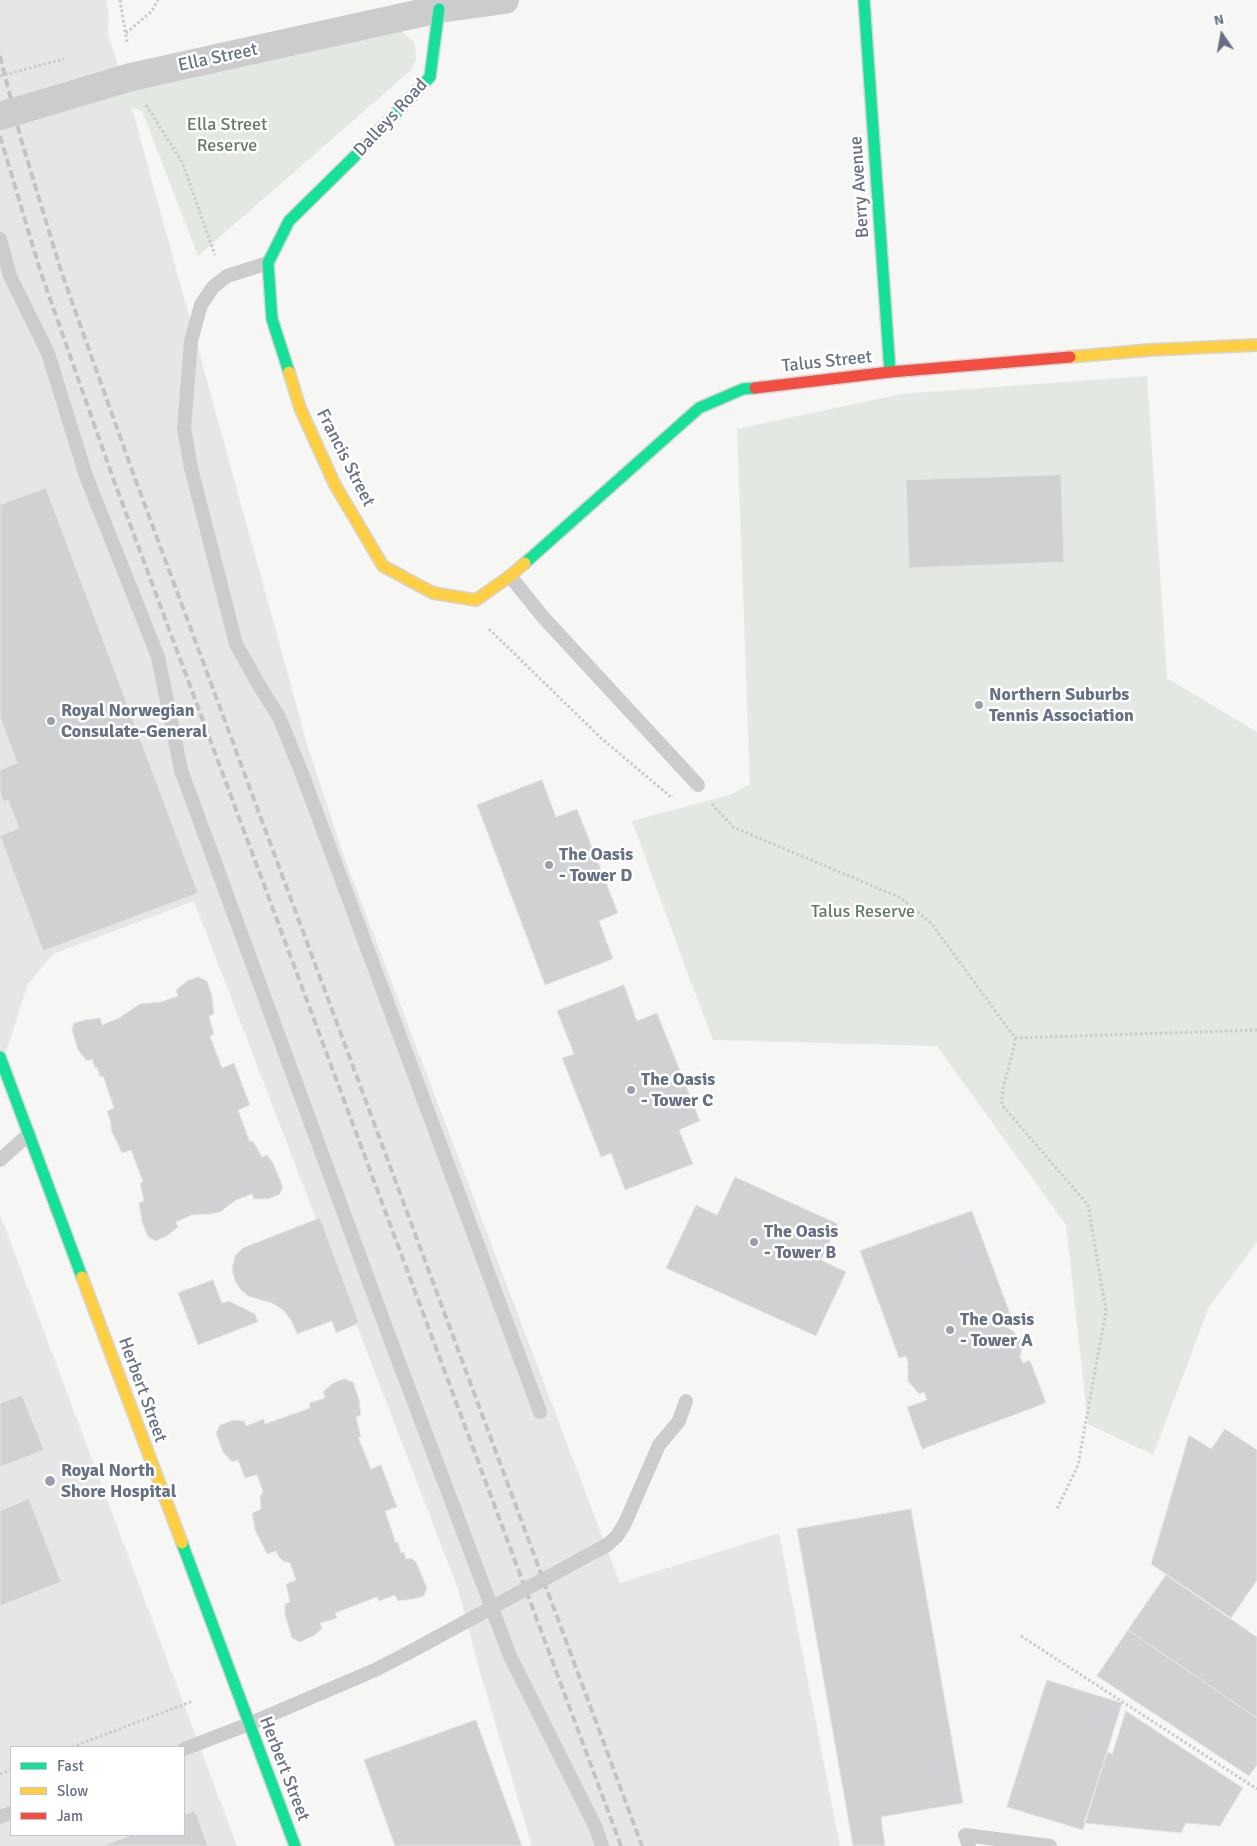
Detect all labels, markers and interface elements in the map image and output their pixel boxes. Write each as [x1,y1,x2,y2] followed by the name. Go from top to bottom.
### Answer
[1197,10,1247,60] north arrow
[1212,11,1225,29] text: N
[176,39,260,77] street label: Ella Street
[350,75,432,161] street label: Dalleys Road
[187,114,267,156] park label: Ella Street Reserve
[846,135,874,239] street label: Berry Avenue
[781,347,873,377] street label: Talus Street
[311,406,379,510] street label: Francis Street
[989,684,1134,726] place label: Northern Suburbs Tennis Association
[973,699,985,711] marker: Northern Suburbs Tennis Association
[61,700,207,742] place label: Royal Norwegian Consulate-General
[45,715,57,727] marker: Royal Norwegian Consulate-General
[559,844,633,886] place label: The Oasis - Tower D
[543,859,555,871] marker: The Oasis - Tower D
[811,901,915,923] park label: Talus Reserve
[641,1069,715,1112] place label: The Oasis - Tower C
[625,1084,637,1096] marker: The Oasis - Tower C
[764,1221,838,1264] place label: The Oasis - Tower B
[748,1236,760,1248] marker: The Oasis - Tower B
[960,1309,1034,1352] place label: The Oasis - Tower A
[944,1324,956,1336] marker: The Oasis - Tower A
[113,1334,171,1446] street label: Herbert Street
[61,1460,176,1502] place label: Royal North Shore Hospital
[43,1474,57,1488] marker: Royal North Shore Hospital
[254,1714,314,1824] street label: Herbert Street
[10,1746,185,1836] legend
[57,1757,84,1775] text: Fast
[57,1782,88,1800] text: Slow
[57,1807,83,1825] text: Jam

